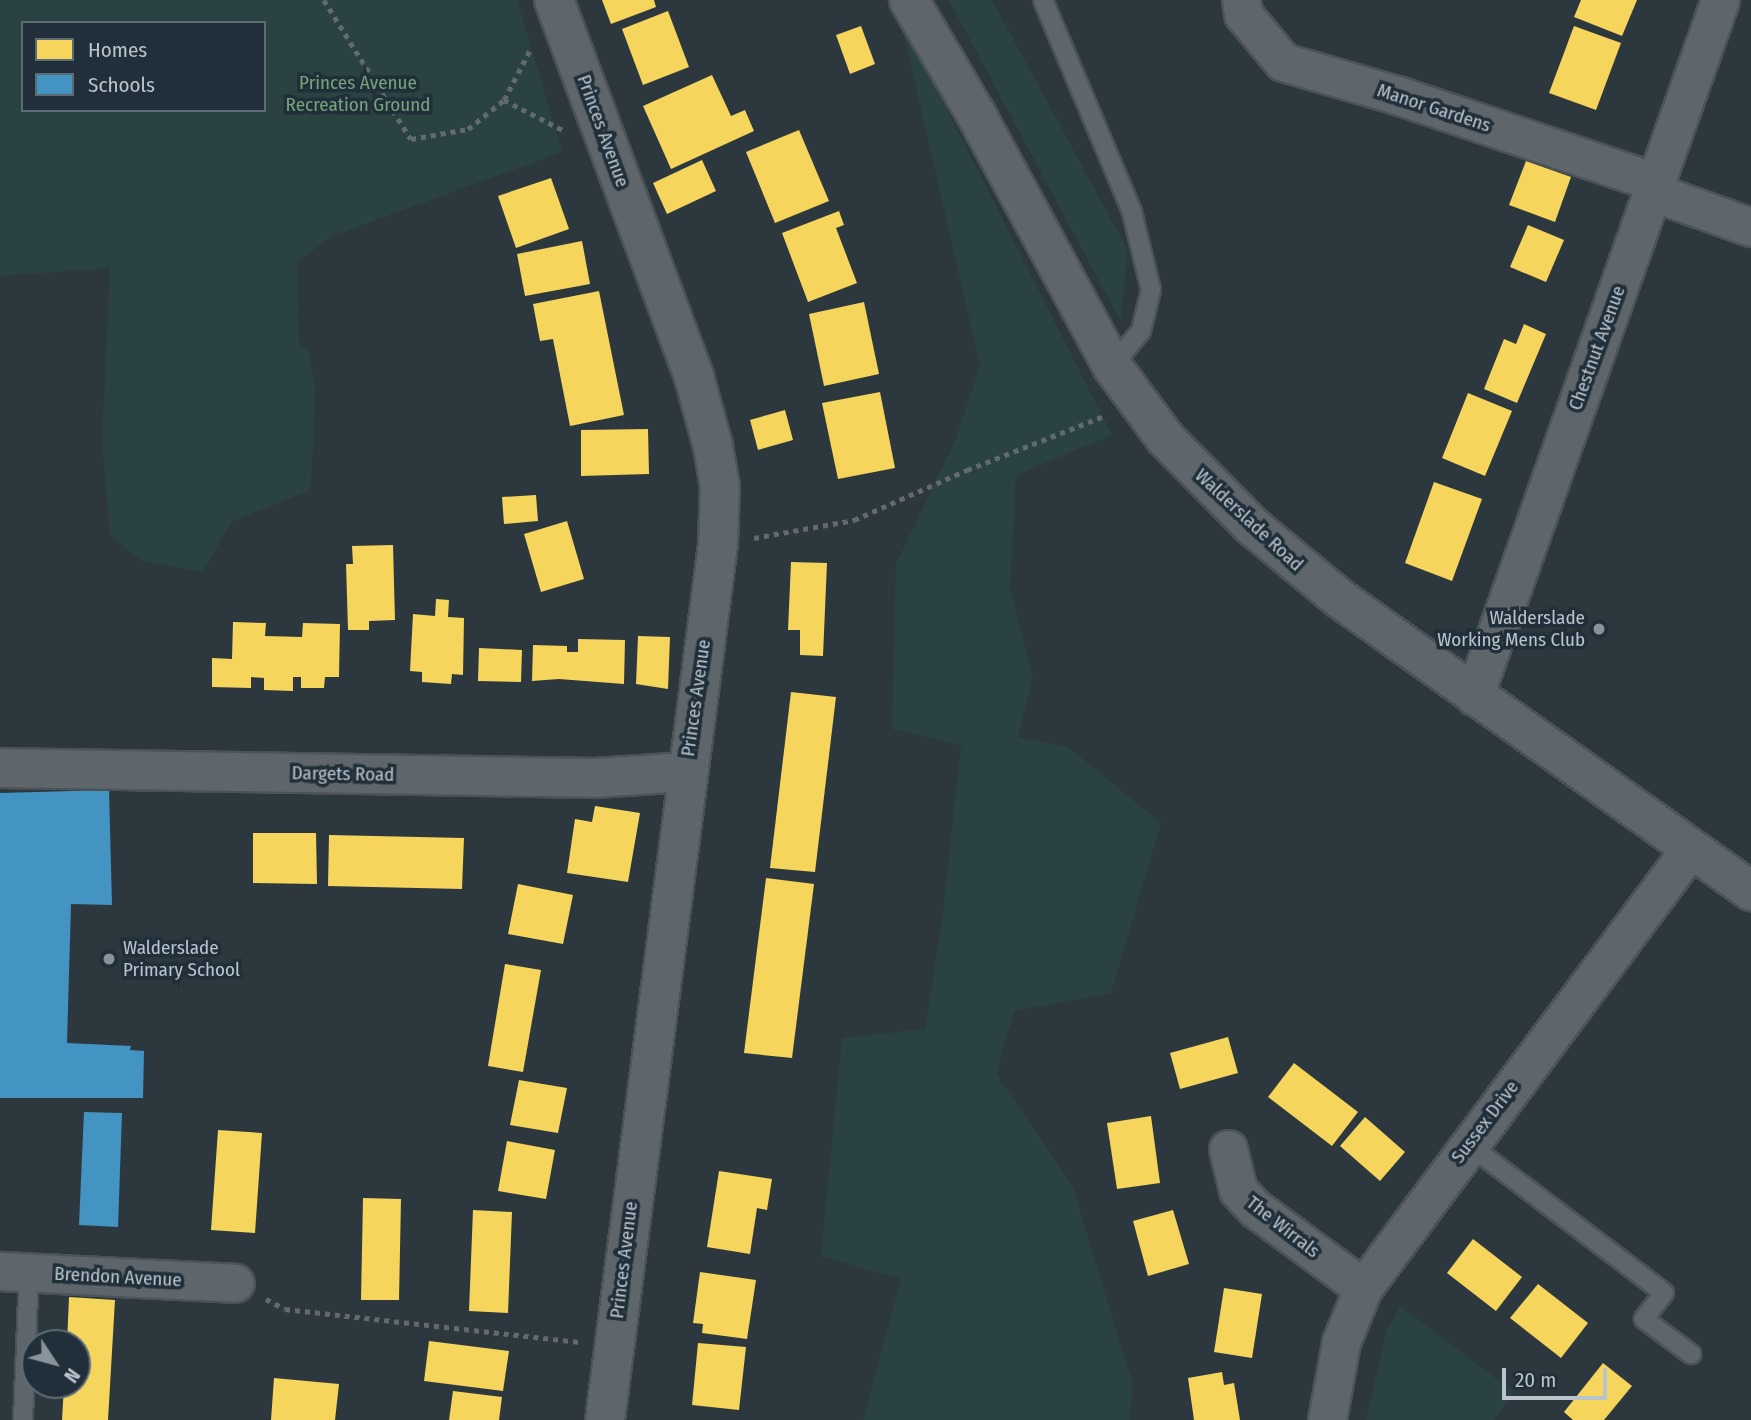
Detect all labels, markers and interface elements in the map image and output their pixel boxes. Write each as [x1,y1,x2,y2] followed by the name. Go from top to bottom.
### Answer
[21,21,266,112] legend
[88,37,147,63] text: Homes
[88,72,155,98] text: Schools
[286,72,430,116] park label: Princes Avenue Recreation Ground
[572,72,634,190] street label: Princes Avenue
[1374,79,1494,137] street label: Manor Gardens
[1564,283,1630,413] street label: Chestnut Avenue
[1190,464,1308,576] street label: Walderslade Road
[1437,607,1585,651] place label: Walderslade Working Mens Club
[1591,621,1607,637] marker: Walderslade Working Mens Club
[677,638,715,758] street label: Princes Avenue
[291,762,395,786] street label: Dargets Road
[123,937,240,981] place label: Walderslade Primary School
[101,951,117,967] marker: Walderslade Primary School
[1447,1076,1523,1168] street label: Sussex Drive
[1242,1191,1324,1263] street label: The Wirrals
[606,1200,642,1320] street label: Princes Avenue
[54,1262,182,1292] street label: Brendon Avenue
[21,1329,91,1399] north arrow
[1506,1354,1611,1398] scale bar
[59,1364,84,1387] text: N
[1515,1367,1556,1393] text: 20 m

